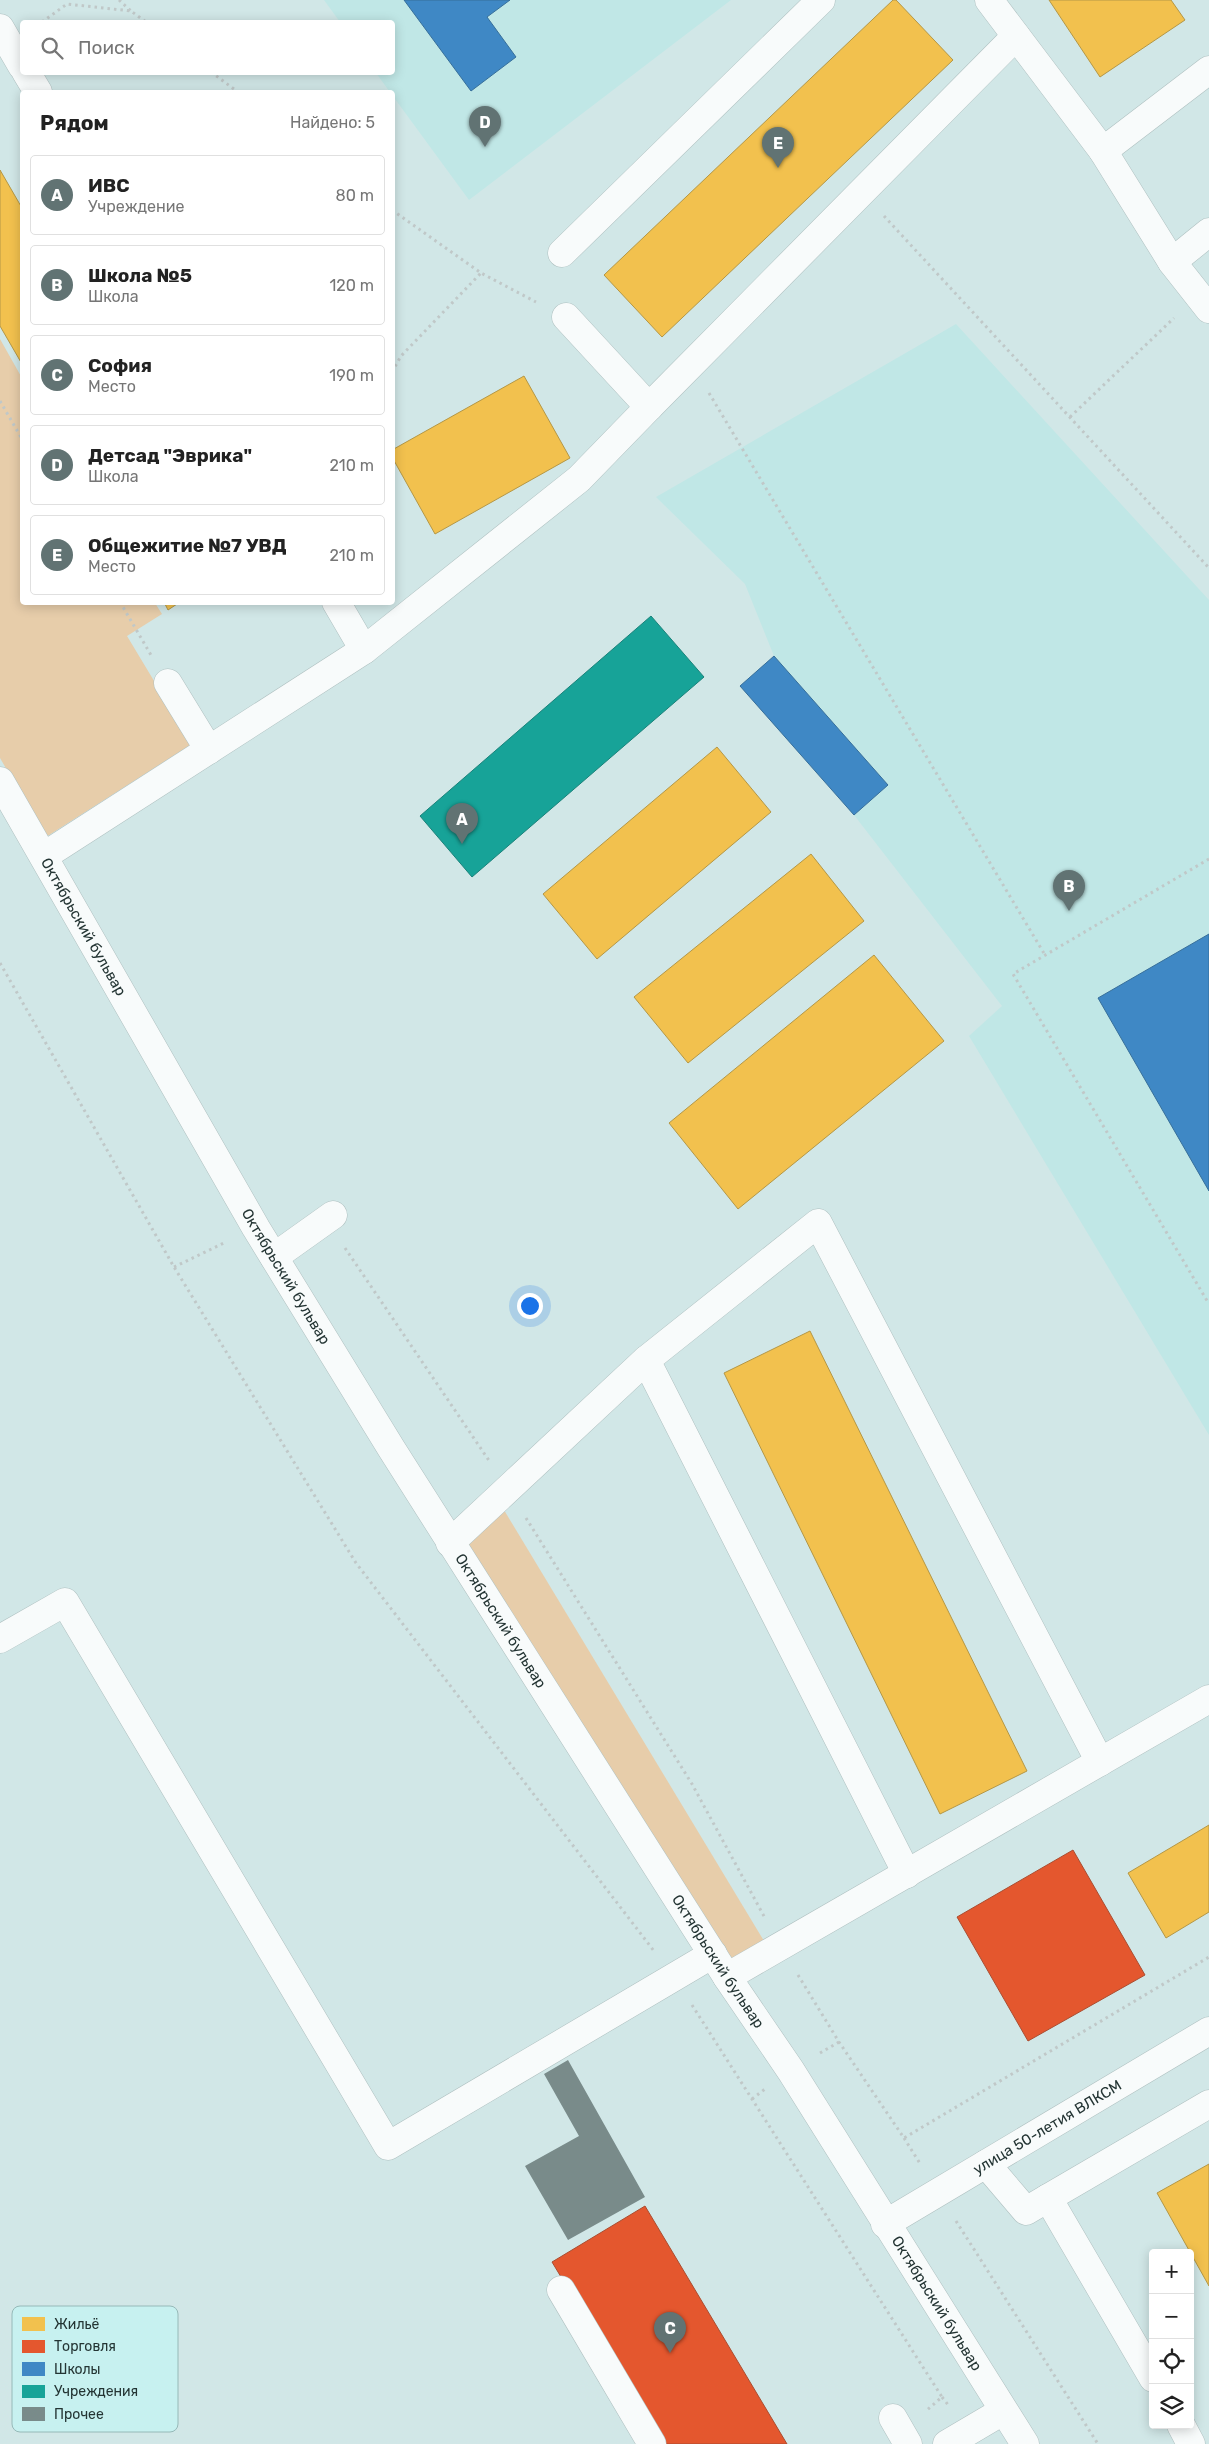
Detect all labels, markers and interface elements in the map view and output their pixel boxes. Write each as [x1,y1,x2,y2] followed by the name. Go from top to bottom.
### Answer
[20,20,395,75] search box
[38,34,66,62] icon: search
[78,36,135,59] text: Поиск
[469,106,501,147] pin: D
[40,110,109,135] text: Рядом
[290,113,375,132] text: Найдено: 5
[762,127,794,168] pin: E
[88,174,130,197] text: ИВС
[51,186,63,205] text: A
[336,186,374,205] text: 80 m
[88,197,185,216] text: Учреждение
[88,264,192,287] text: Школа №5
[51,276,63,295] text: B
[329,276,374,295] text: 120 m
[88,287,139,306] text: Школа
[88,354,152,377] text: София
[51,366,63,385] text: C
[329,366,374,385] text: 190 m
[88,377,136,396] text: Место
[88,444,252,467] text: Детсад "Эврика"
[51,456,63,475] text: D
[329,456,374,475] text: 210 m
[88,467,139,486] text: Школа
[88,534,287,557] text: Общежитие №7 УВД
[52,546,62,565] text: E
[329,546,374,565] text: 210 m
[88,557,136,576] text: Место
[446,803,478,844] pin: A
[37,855,130,999] street label: Октябрьский бульвар
[1053,870,1085,911] pin: B
[238,1205,334,1348] street label: Октябрьский бульвар
[517,1293,543,1319] your location
[451,1550,550,1692] street label: Октябрьский бульвар
[668,1891,768,2032] street label: Октябрьский бульвар
[970,2076,1125,2178] street label: улица 50-летия ВЛКСМ
[888,2233,986,2374] street label: Октябрьский бульвар
[1149,2249,1194,2429] map controls
[1149,2249,1194,2294] button: +
[1149,2294,1194,2339] button: −
[12,2306,178,2432] legend
[654,2312,686,2353] pin: C
[54,2316,100,2333] text: Жильё
[54,2338,116,2355] text: Торговля
[1149,2339,1194,2384] button: locate
[54,2361,101,2378] text: Школы
[54,2383,138,2400] text: Учреждения
[1149,2384,1194,2429] button: layers
[54,2406,104,2423] text: Прочее

